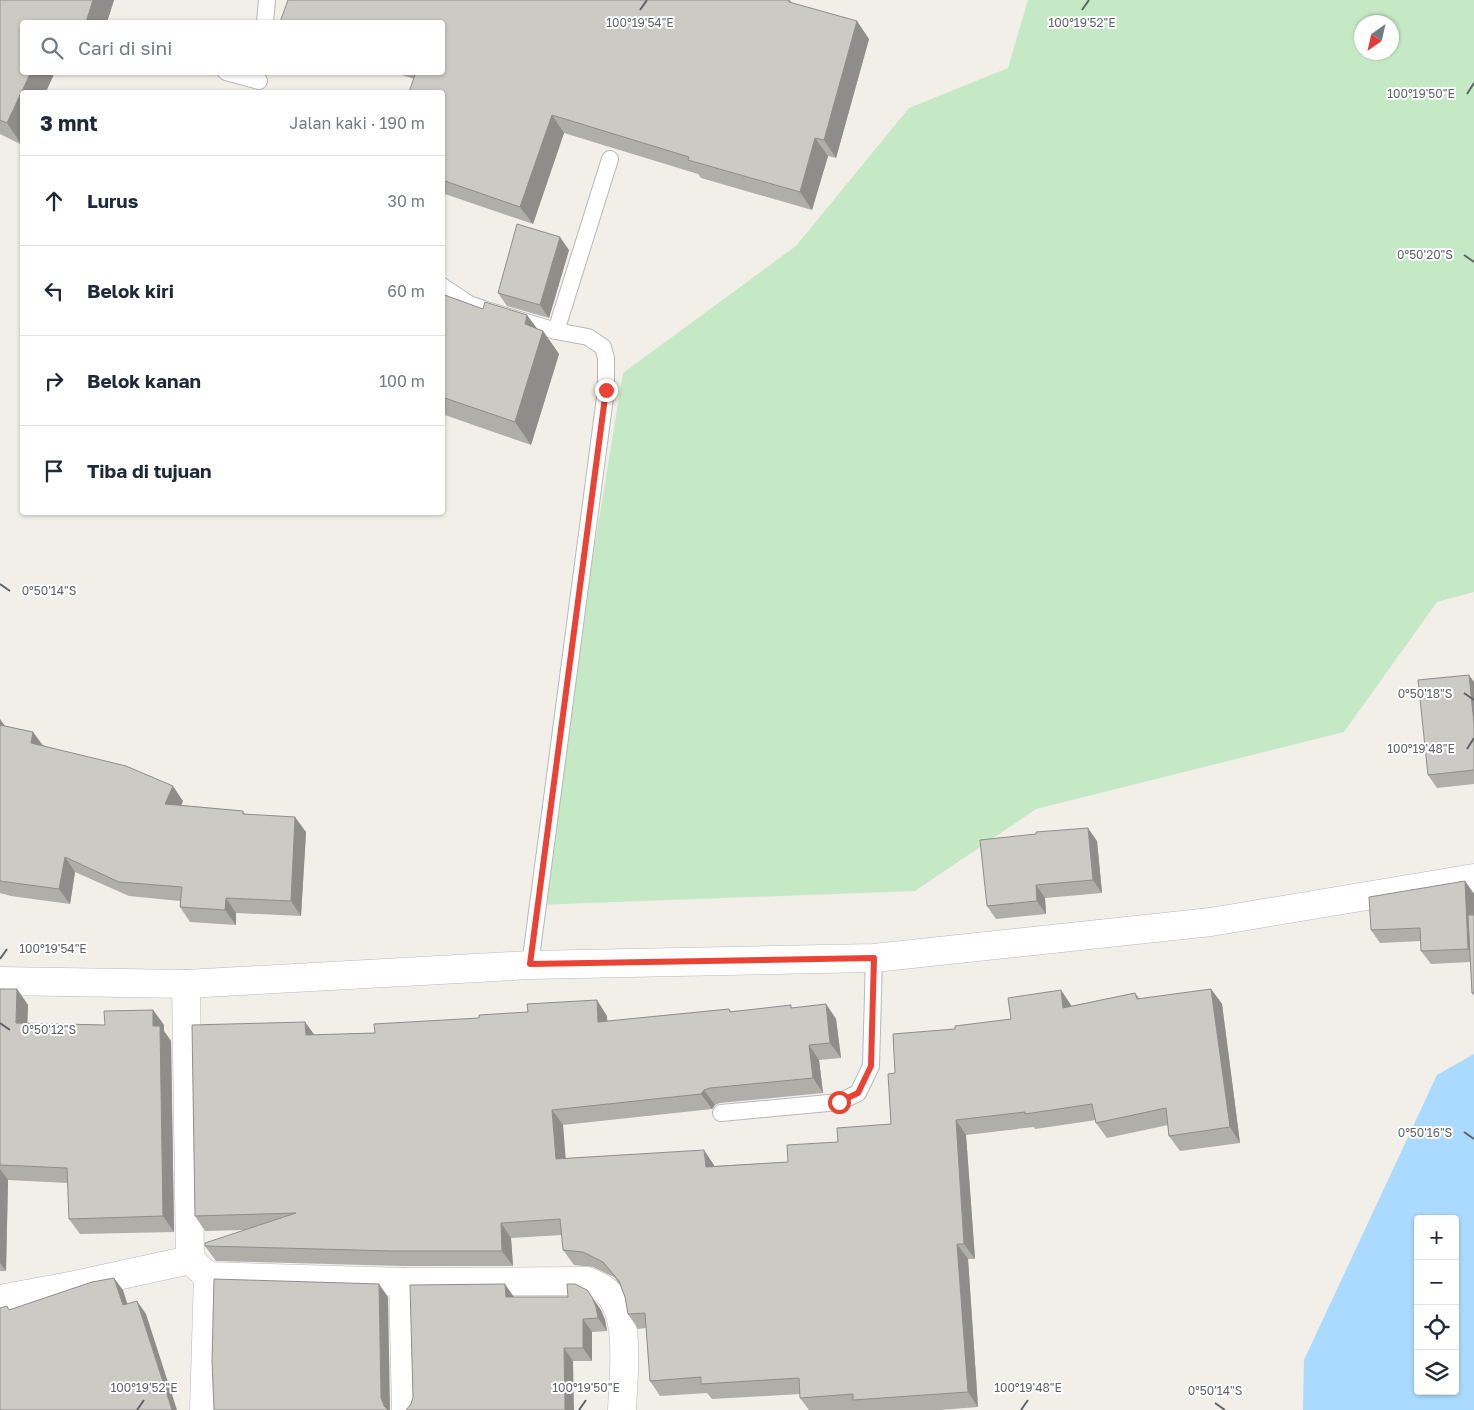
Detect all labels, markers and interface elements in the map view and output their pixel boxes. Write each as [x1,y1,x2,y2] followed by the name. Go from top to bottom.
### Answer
[606,15,674,30] text: 100°19'54"E
[1048,15,1116,30] text: 100°19'52"E
[1354,15,1399,60] north arrow
[20,20,445,75] search box
[38,34,66,62] icon: search
[78,36,172,59] text: Cari di sini
[1387,86,1455,101] text: 100°19'50"E
[40,110,98,136] text: 3 mnt
[290,113,425,133] text: Jalan kaki · 190 m
[40,187,68,215] icon: ahead
[87,189,138,212] text: Lurus
[388,191,425,211] text: 30 m
[1397,247,1453,262] text: 0°50'20"S
[40,277,68,305] icon: left
[87,279,174,302] text: Belok kiri
[387,281,425,301] text: 60 m
[40,367,68,395] icon: right
[87,369,201,392] text: Belok kanan
[379,371,425,391] text: 100 m
[595,379,618,402] route end
[40,457,68,485] icon: arrive
[87,459,212,482] text: Tiba di tujuan
[22,583,77,598] text: 0°50'14"S
[1398,686,1453,701] text: 0°50'18"S
[1387,741,1455,756] text: 100°19'48"E
[19,941,87,956] text: 100°19'54"E
[22,1022,76,1037] text: 0°50'12"S
[828,1091,851,1114] route start
[1398,1125,1453,1140] text: 0°50'16"S
[1414,1215,1459,1395] map controls
[1414,1215,1459,1260] button: +
[1414,1260,1459,1305] button: −
[1414,1305,1459,1350] button: locate
[1414,1350,1459,1395] button: layers
[110,1380,178,1395] text: 100°19'52"E
[552,1380,620,1395] text: 100°19'50"E
[994,1380,1062,1395] text: 100°19'48"E
[1188,1383,1243,1398] text: 0°50'14"S

